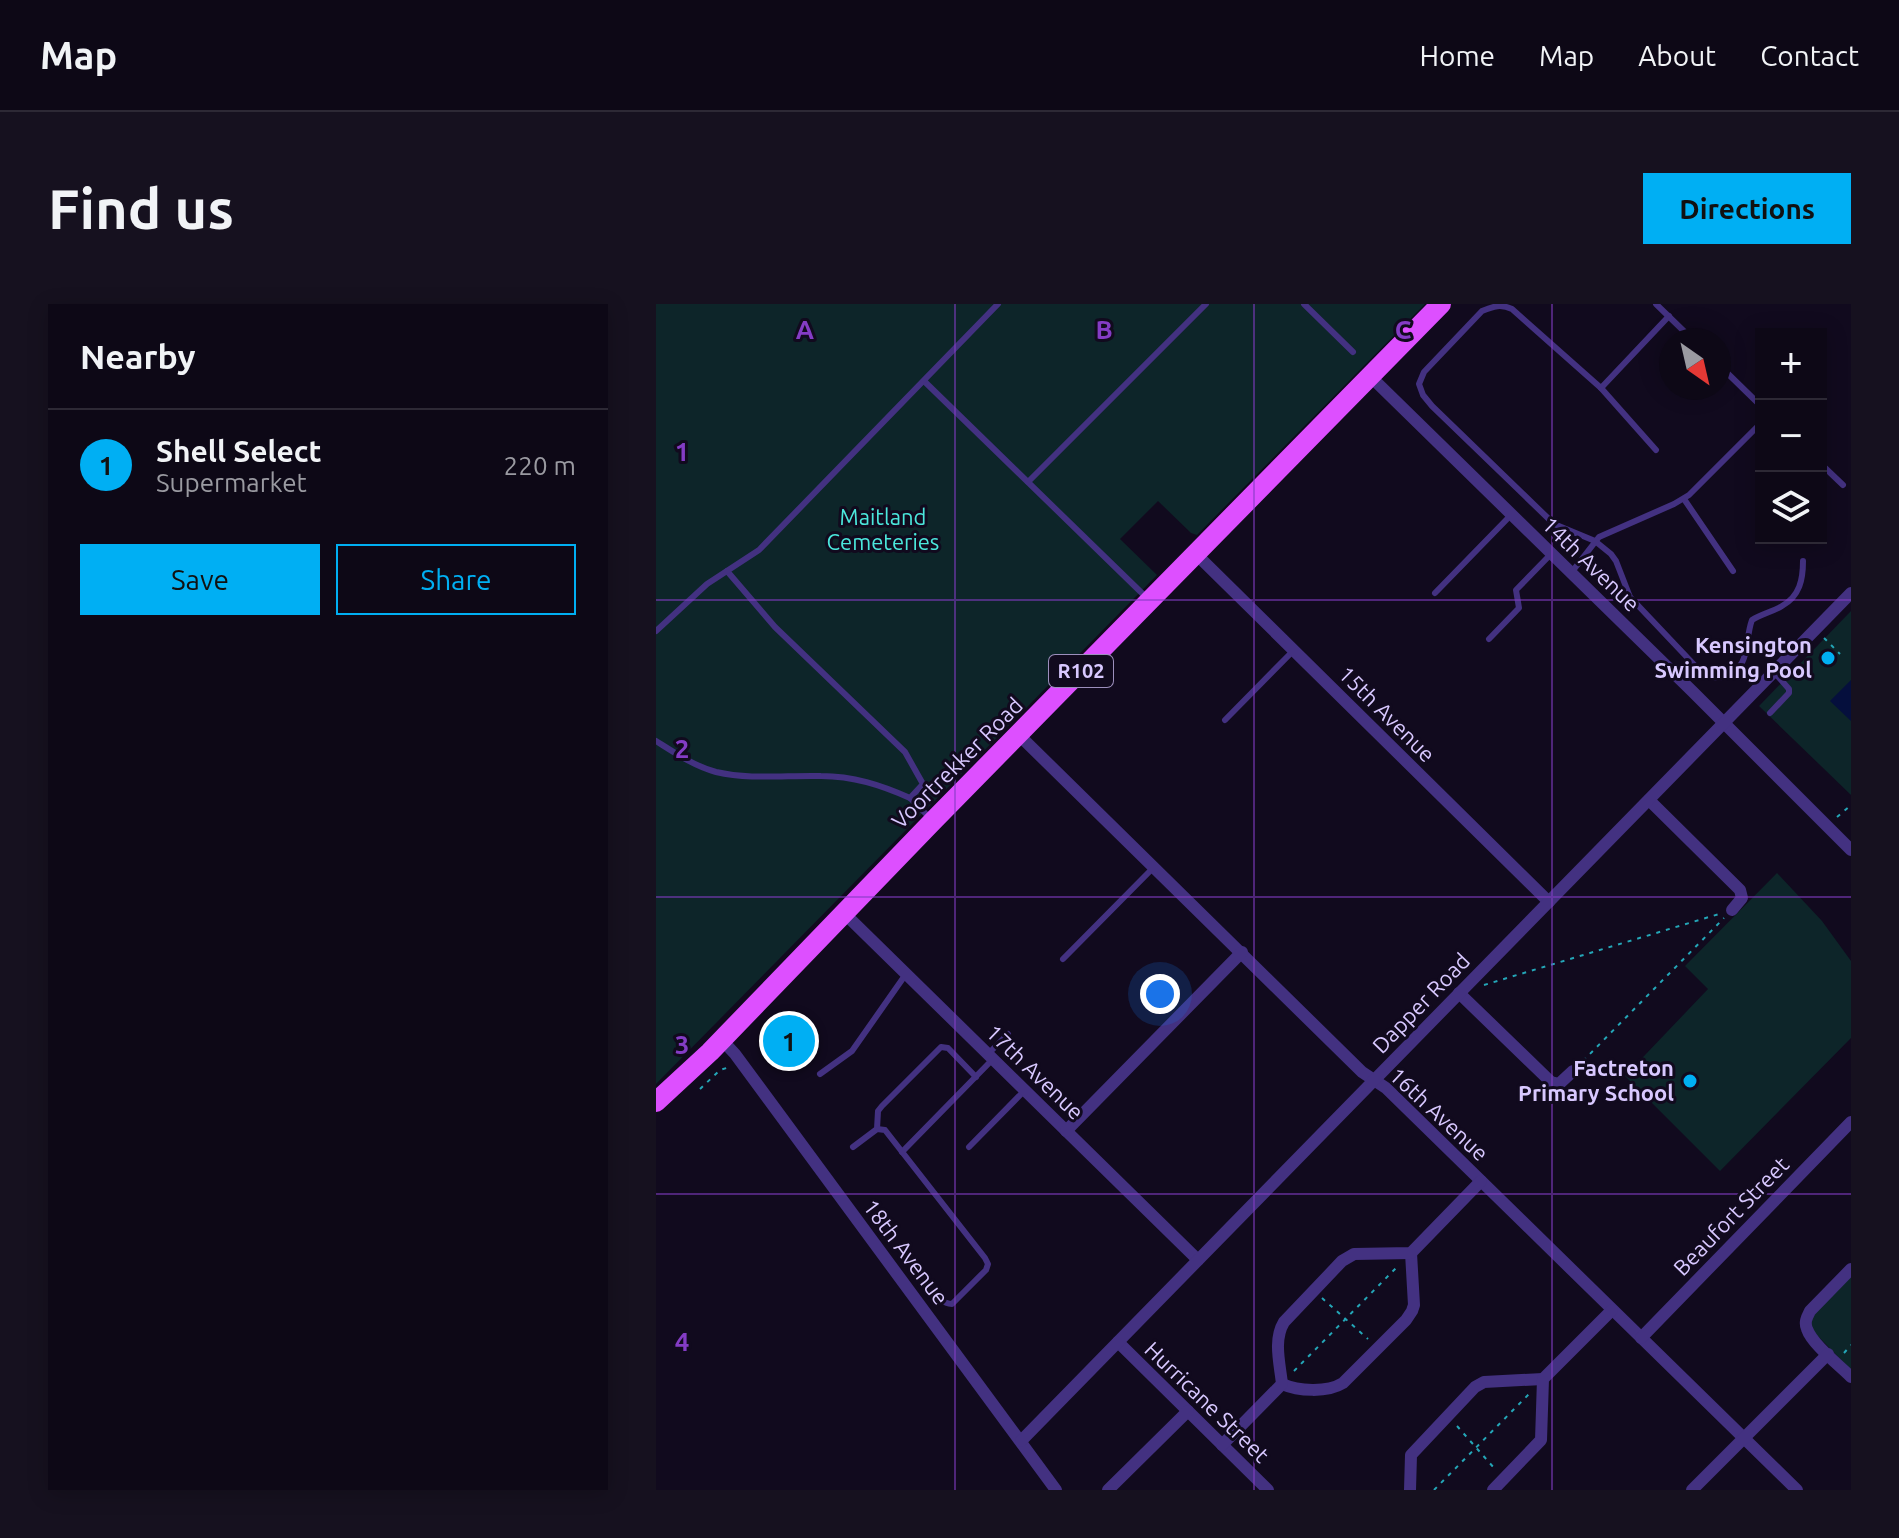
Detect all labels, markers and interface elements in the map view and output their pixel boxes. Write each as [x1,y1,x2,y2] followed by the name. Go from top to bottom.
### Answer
[40,34,117,76] text: Map
[1420,40,1495,71] text: Home
[1539,40,1594,71] text: Map
[1638,40,1716,71] text: About
[1760,40,1859,71] text: Contact
[1643,173,1851,244] button: Directions
[48,177,234,240] text: Find us
[796,315,815,344] text: A
[1095,315,1113,344] text: B
[1395,315,1412,344] text: C
[1659,328,1731,400] north arrow
[1755,328,1827,544] map controls
[1755,328,1827,400] button: +
[80,337,195,375] text: Nearby
[1755,400,1827,472] button: −
[156,434,322,468] text: Shell Select
[675,437,689,466] text: 1
[99,451,113,480] text: 1
[504,451,576,480] text: 220 m
[156,468,307,497] text: Supermarket
[1755,472,1827,544] button: layers
[827,504,939,554] park label: Maitland Cemeteries
[1538,511,1645,616] street label: 14th Avenue
[80,544,320,615] button: Save
[336,544,576,615] button: Share
[1655,632,1812,682] place label: Kensington Swimming Pool
[1819,649,1837,667] marker: Kensington Swimming Pool
[1049,655,1113,687] road number: R102
[1334,661,1440,767] street label: 15th Avenue
[886,692,1027,833] street label: Voortrekker Road
[675,734,689,763] text: 2
[1367,948,1474,1058] street label: Dapper Road
[1140,974,1180,1014] your location
[763,1011,815,1071] pin: 1
[982,1019,1089,1124] street label: 17th Avenue
[675,1030,689,1059] text: 3
[1518,1055,1674,1105] place label: Factreton Primary School
[1385,1062,1494,1165] street label: 16th Avenue
[1681,1072,1699,1090] marker: Factreton Primary School
[1668,1151,1794,1280] street label: Beaufort Street
[859,1194,954,1309] street label: 18th Avenue
[675,1327,689,1356] text: 4
[1140,1336,1275,1467] street label: Hurricane Street

